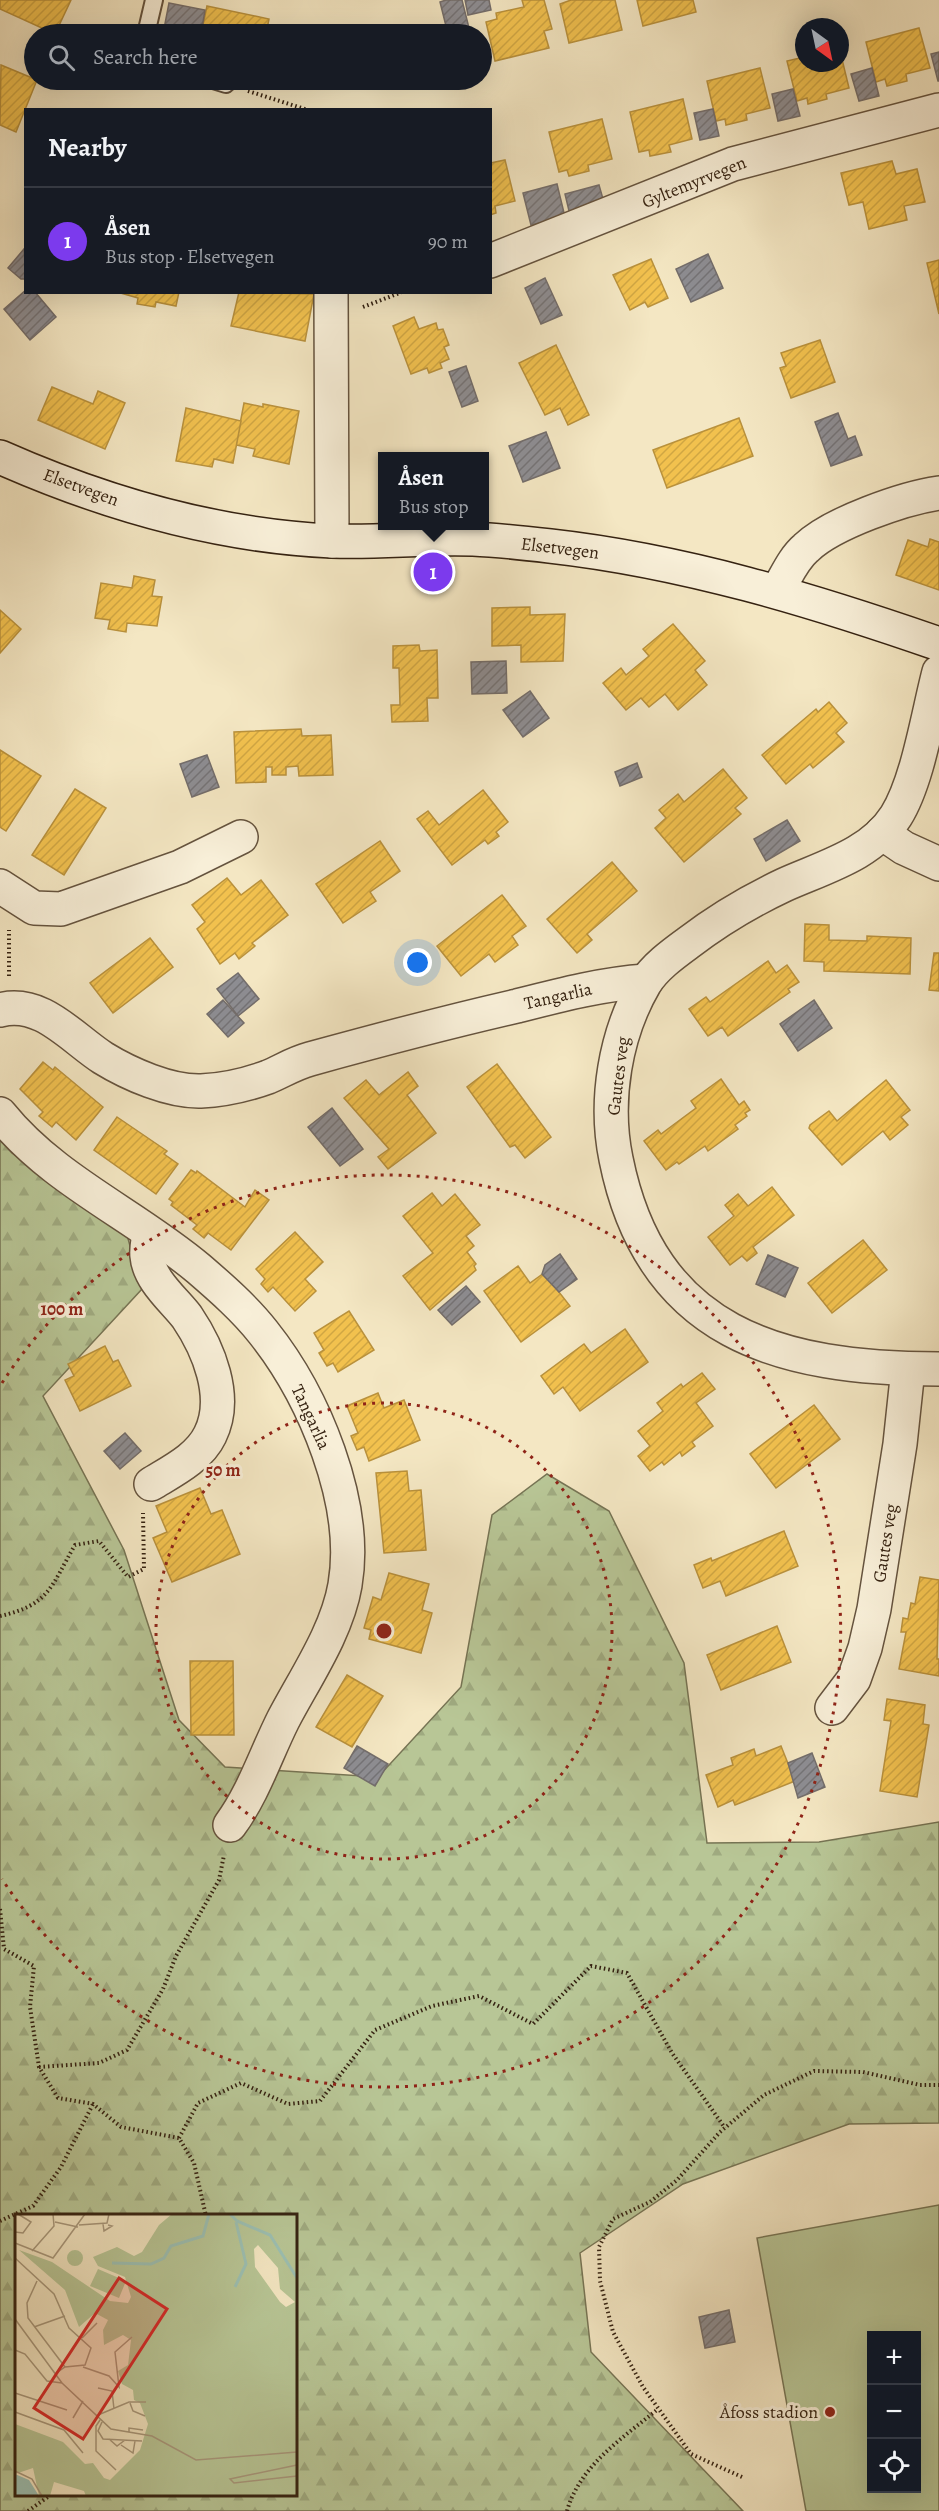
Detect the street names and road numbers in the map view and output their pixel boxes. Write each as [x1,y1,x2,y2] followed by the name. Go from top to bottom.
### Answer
[638,150,750,214] street label: Gyltemyrvegen
[40,462,122,512] street label: Elsetvegen
[519,531,601,565] street label: Elsetvegen
[522,976,595,1015] street label: Tangarlia
[601,1035,635,1117] street label: Gautes veg
[286,1381,337,1454] street label: Tangarlia
[867,1502,903,1584] street label: Gautes veg

